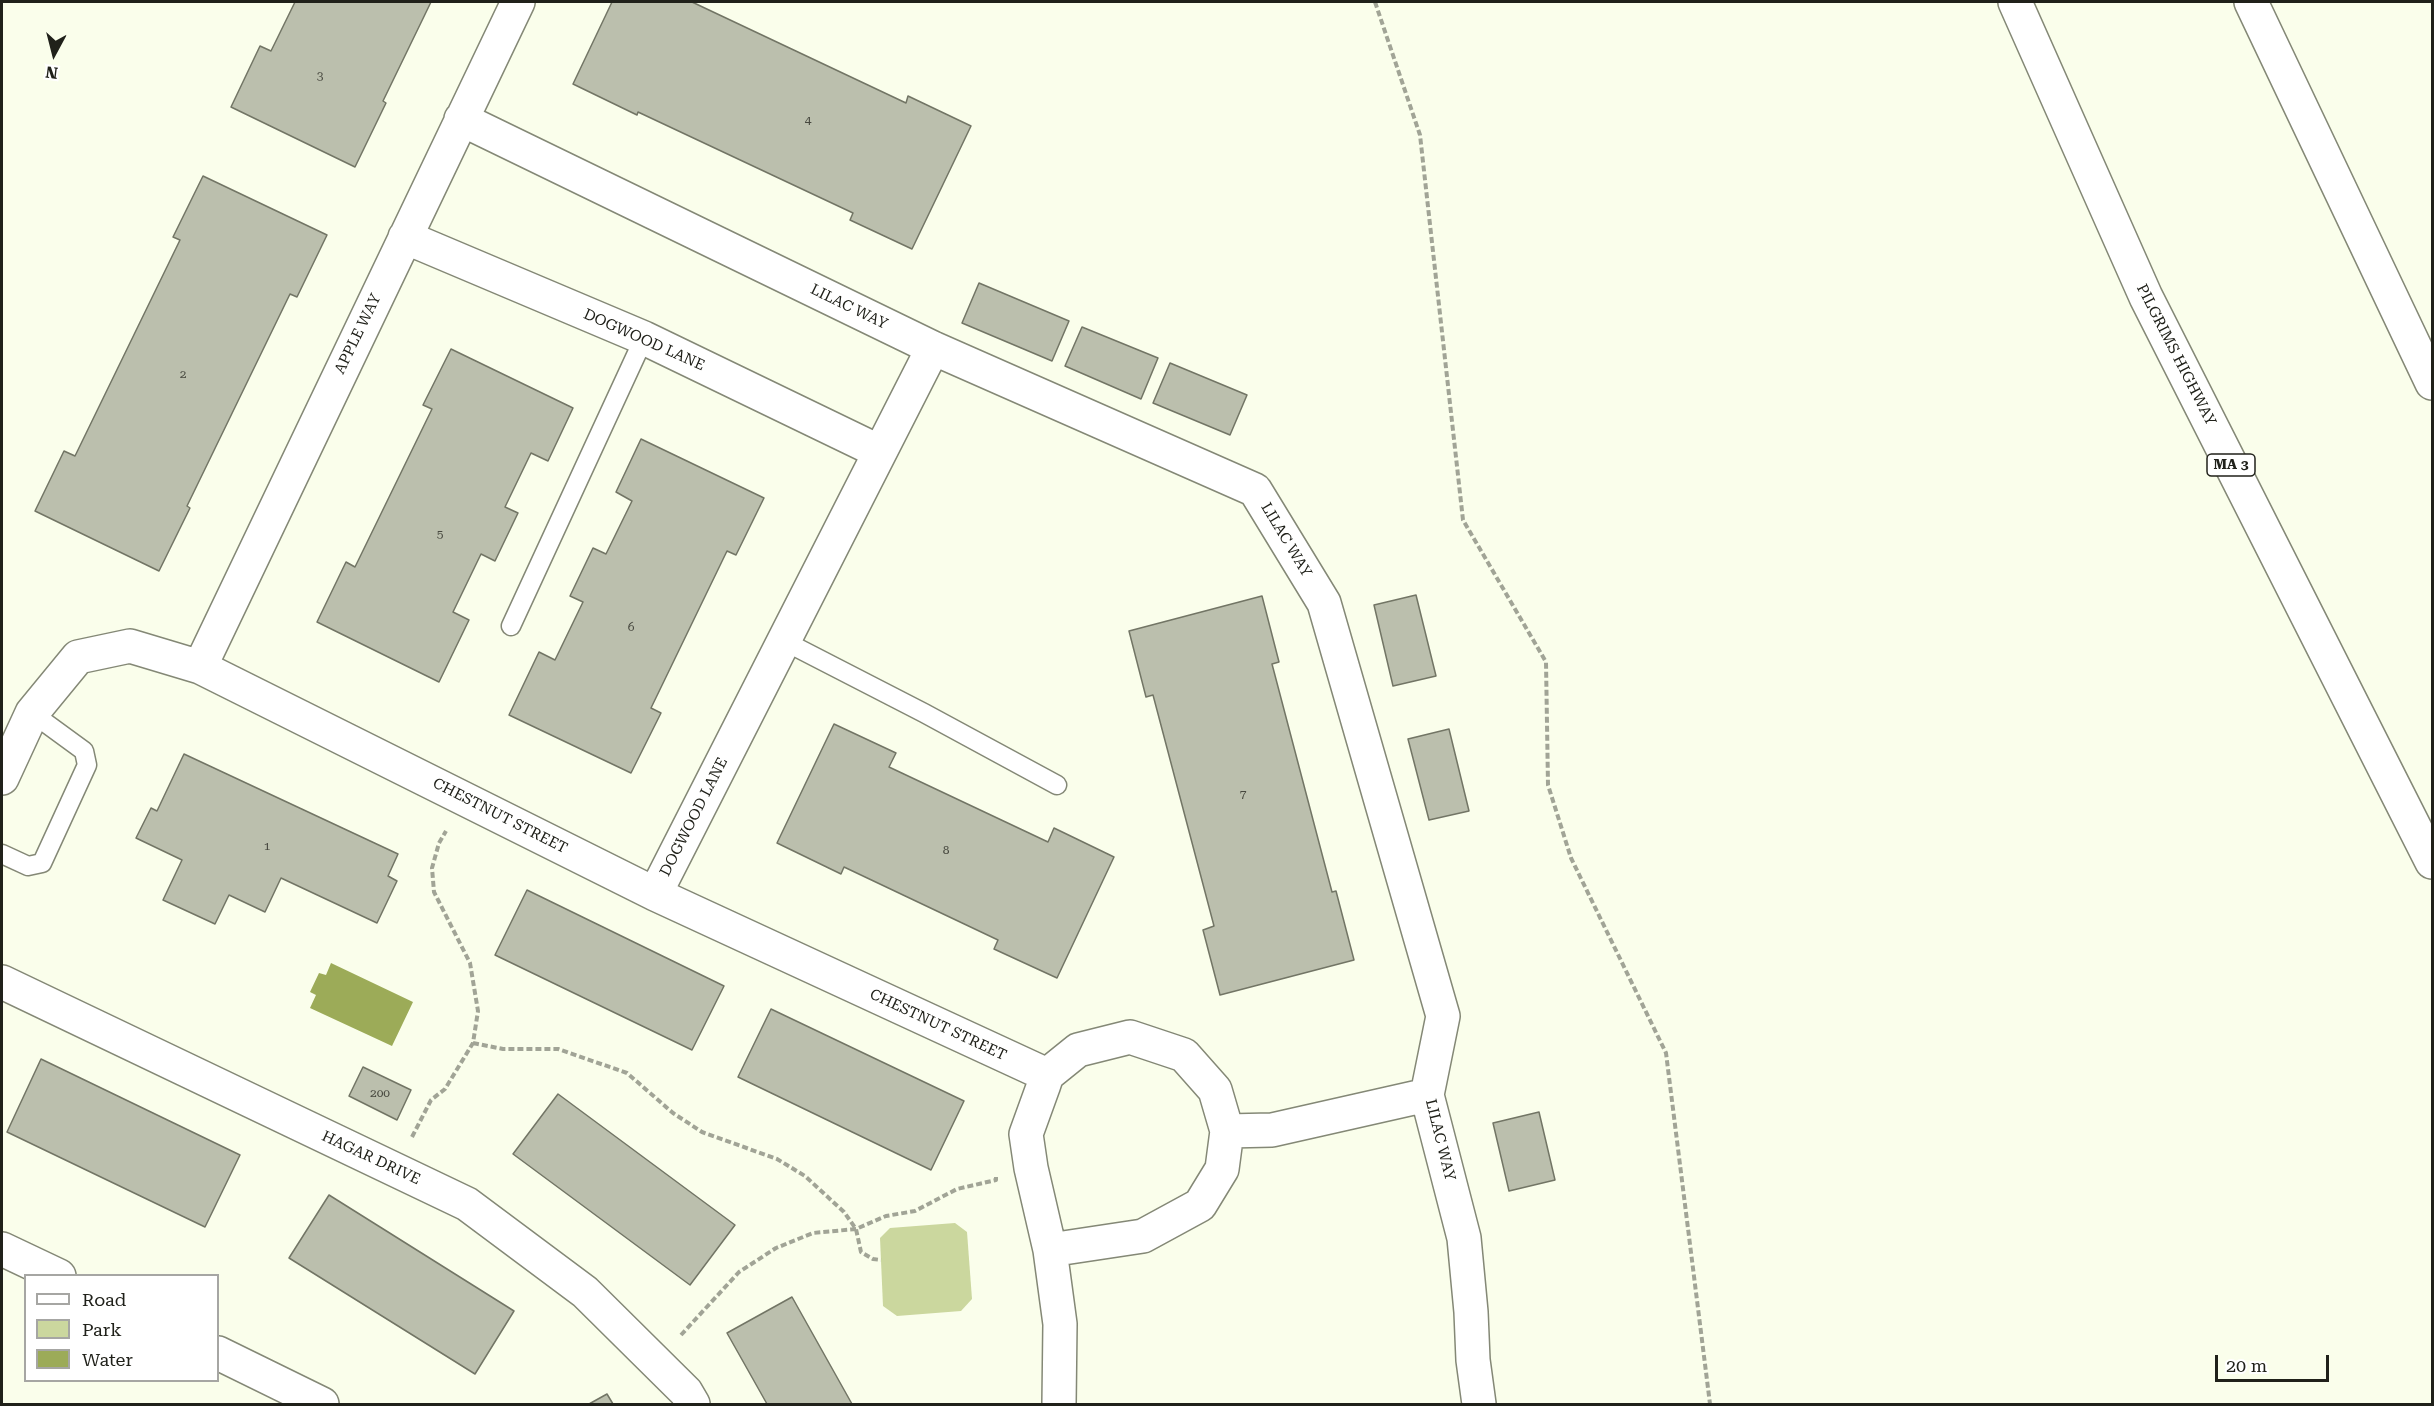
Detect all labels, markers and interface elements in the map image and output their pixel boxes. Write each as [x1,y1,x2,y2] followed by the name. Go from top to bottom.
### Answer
[24,24,84,84] north arrow
[44,62,59,83] text: N
[317,69,323,83] house number: 3
[805,113,811,127] house number: 4
[807,281,891,333] street label: LILAC WAY
[2132,281,2220,429] street label: PILGRIMS HIGHWAY
[331,291,385,377] street label: APPLE WAY
[581,305,707,375] street label: DOGWOOD LANE
[180,367,186,381] house number: 2
[2207,454,2255,476] road number: MA 3
[1257,500,1315,580] street label: LILAC WAY
[437,527,443,541] house number: 5
[628,620,634,634] house number: 6
[656,755,732,879] street label: DOGWOOD LANE
[430,774,570,858] street label: CHESTNUT STREET
[1240,787,1246,801] house number: 7
[264,839,270,853] house number: 1
[943,843,949,857] house number: 8
[867,985,1009,1065] street label: CHESTNUT STREET
[370,1086,390,1100] house number: 200
[1421,1097,1459,1183] street label: LILAC WAY
[319,1127,423,1189] street label: HAGAR DRIVE
[24,1274,219,1382] legend
[82,1289,126,1310] text: Road
[82,1319,122,1340] text: Park
[2218,1343,2332,1381] scale bar
[82,1349,133,1370] text: Water
[2226,1355,2267,1376] text: 20 m

